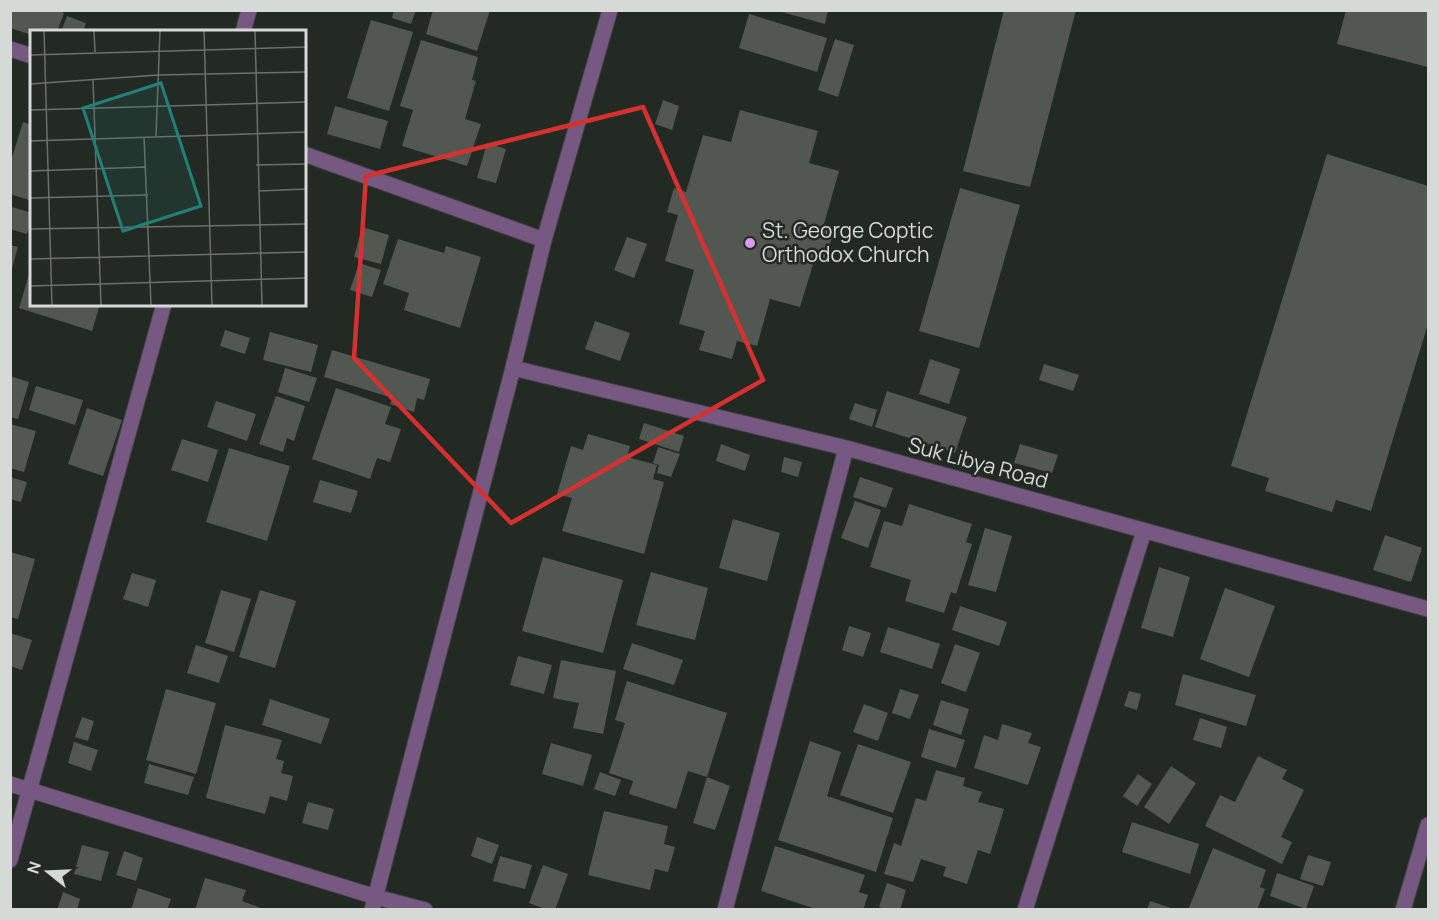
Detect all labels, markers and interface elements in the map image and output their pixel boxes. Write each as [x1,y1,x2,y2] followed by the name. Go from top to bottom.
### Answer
[30,30,306,306] inset map
[762,216,933,268] place label: St. George Coptic Orthodox Church
[743,236,757,250] marker: St. George Coptic Orthodox Church
[905,430,1051,494] street label: Suk Libya Road
[18,842,78,902] north arrow
[21,858,46,876] text: N

